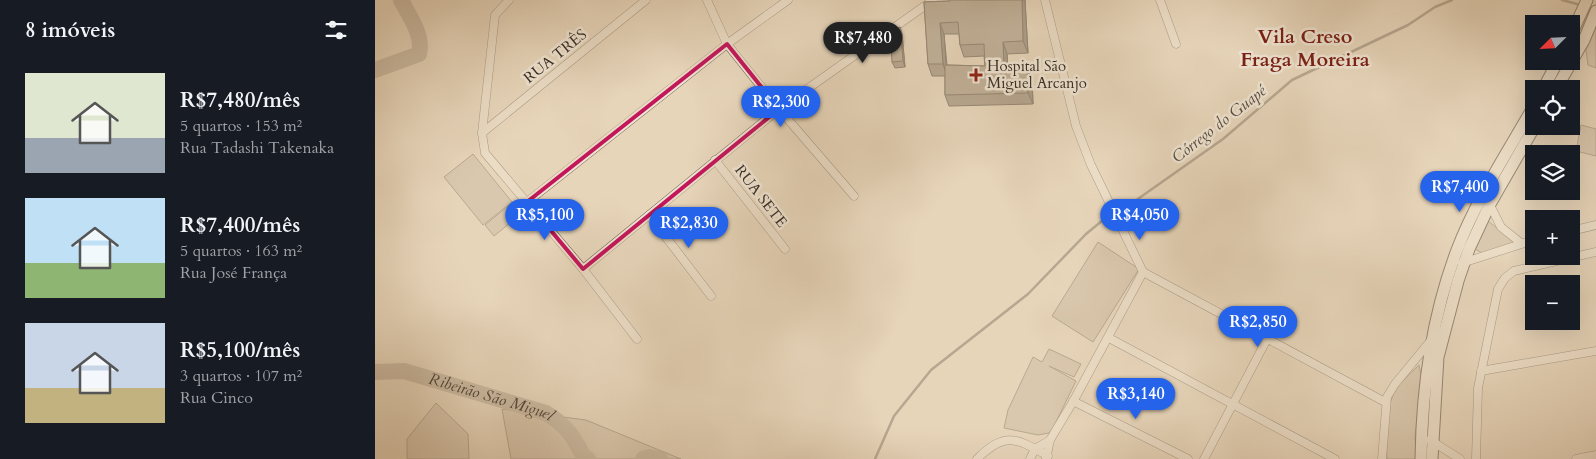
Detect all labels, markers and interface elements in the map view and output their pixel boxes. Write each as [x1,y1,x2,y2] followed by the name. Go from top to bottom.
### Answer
[1525,15,1580,70] north arrow
[1525,15,1580,330] map controls
[25,16,115,45] text: 8 imóveis
[322,16,350,44] icon: filters
[817,22,909,64] pin: R$7,480
[1240,23,1370,73] district label: Vila Creso Fraga Moreira
[519,24,591,88] street label: RUA TRÊS
[834,27,892,49] text: R$7,480
[987,56,1087,93] place label: Hospital São Miguel Arcanjo
[969,68,983,82] marker: Hospital São Miguel Arcanjo
[1167,80,1271,168] water label: Córrego do Guapé
[1525,80,1580,135] button: locate
[180,86,300,115] text: R$7,480/mês
[735,86,827,128] pin: R$2,300
[752,91,810,113] text: R$2,300
[65,93,125,153] icon: home
[180,115,302,137] text: 5 quartos · 153 m²
[180,137,334,159] text: Rua Tadashi Takenaka
[1525,145,1580,200] button: layers
[730,161,792,231] street label: RUA SETE
[1414,170,1506,213] pin: R$7,400
[1431,176,1489,198] text: R$7,400
[499,198,591,241] pin: R$5,100
[1094,198,1186,241] pin: R$4,050
[516,204,574,226] text: R$5,100
[1111,204,1169,226] text: R$4,050
[643,206,735,249] pin: R$2,830
[1525,210,1580,265] button: +
[180,211,300,240] text: R$7,400/mês
[660,212,718,234] text: R$2,830
[65,218,125,278] icon: home
[180,240,302,262] text: 5 quartos · 163 m²
[180,262,287,284] text: Rua José França
[1525,275,1580,330] button: −
[1212,306,1304,348] pin: R$2,850
[1229,311,1287,333] text: R$2,850
[180,336,300,365] text: R$5,100/mês
[65,343,125,403] icon: home
[180,365,302,387] text: 3 quartos · 107 m²
[426,368,559,427] water label: Ribeirão São Miguel
[1090,378,1182,420] pin: R$3,140
[1107,383,1165,405] text: R$3,140
[180,387,253,409] text: Rua Cinco

